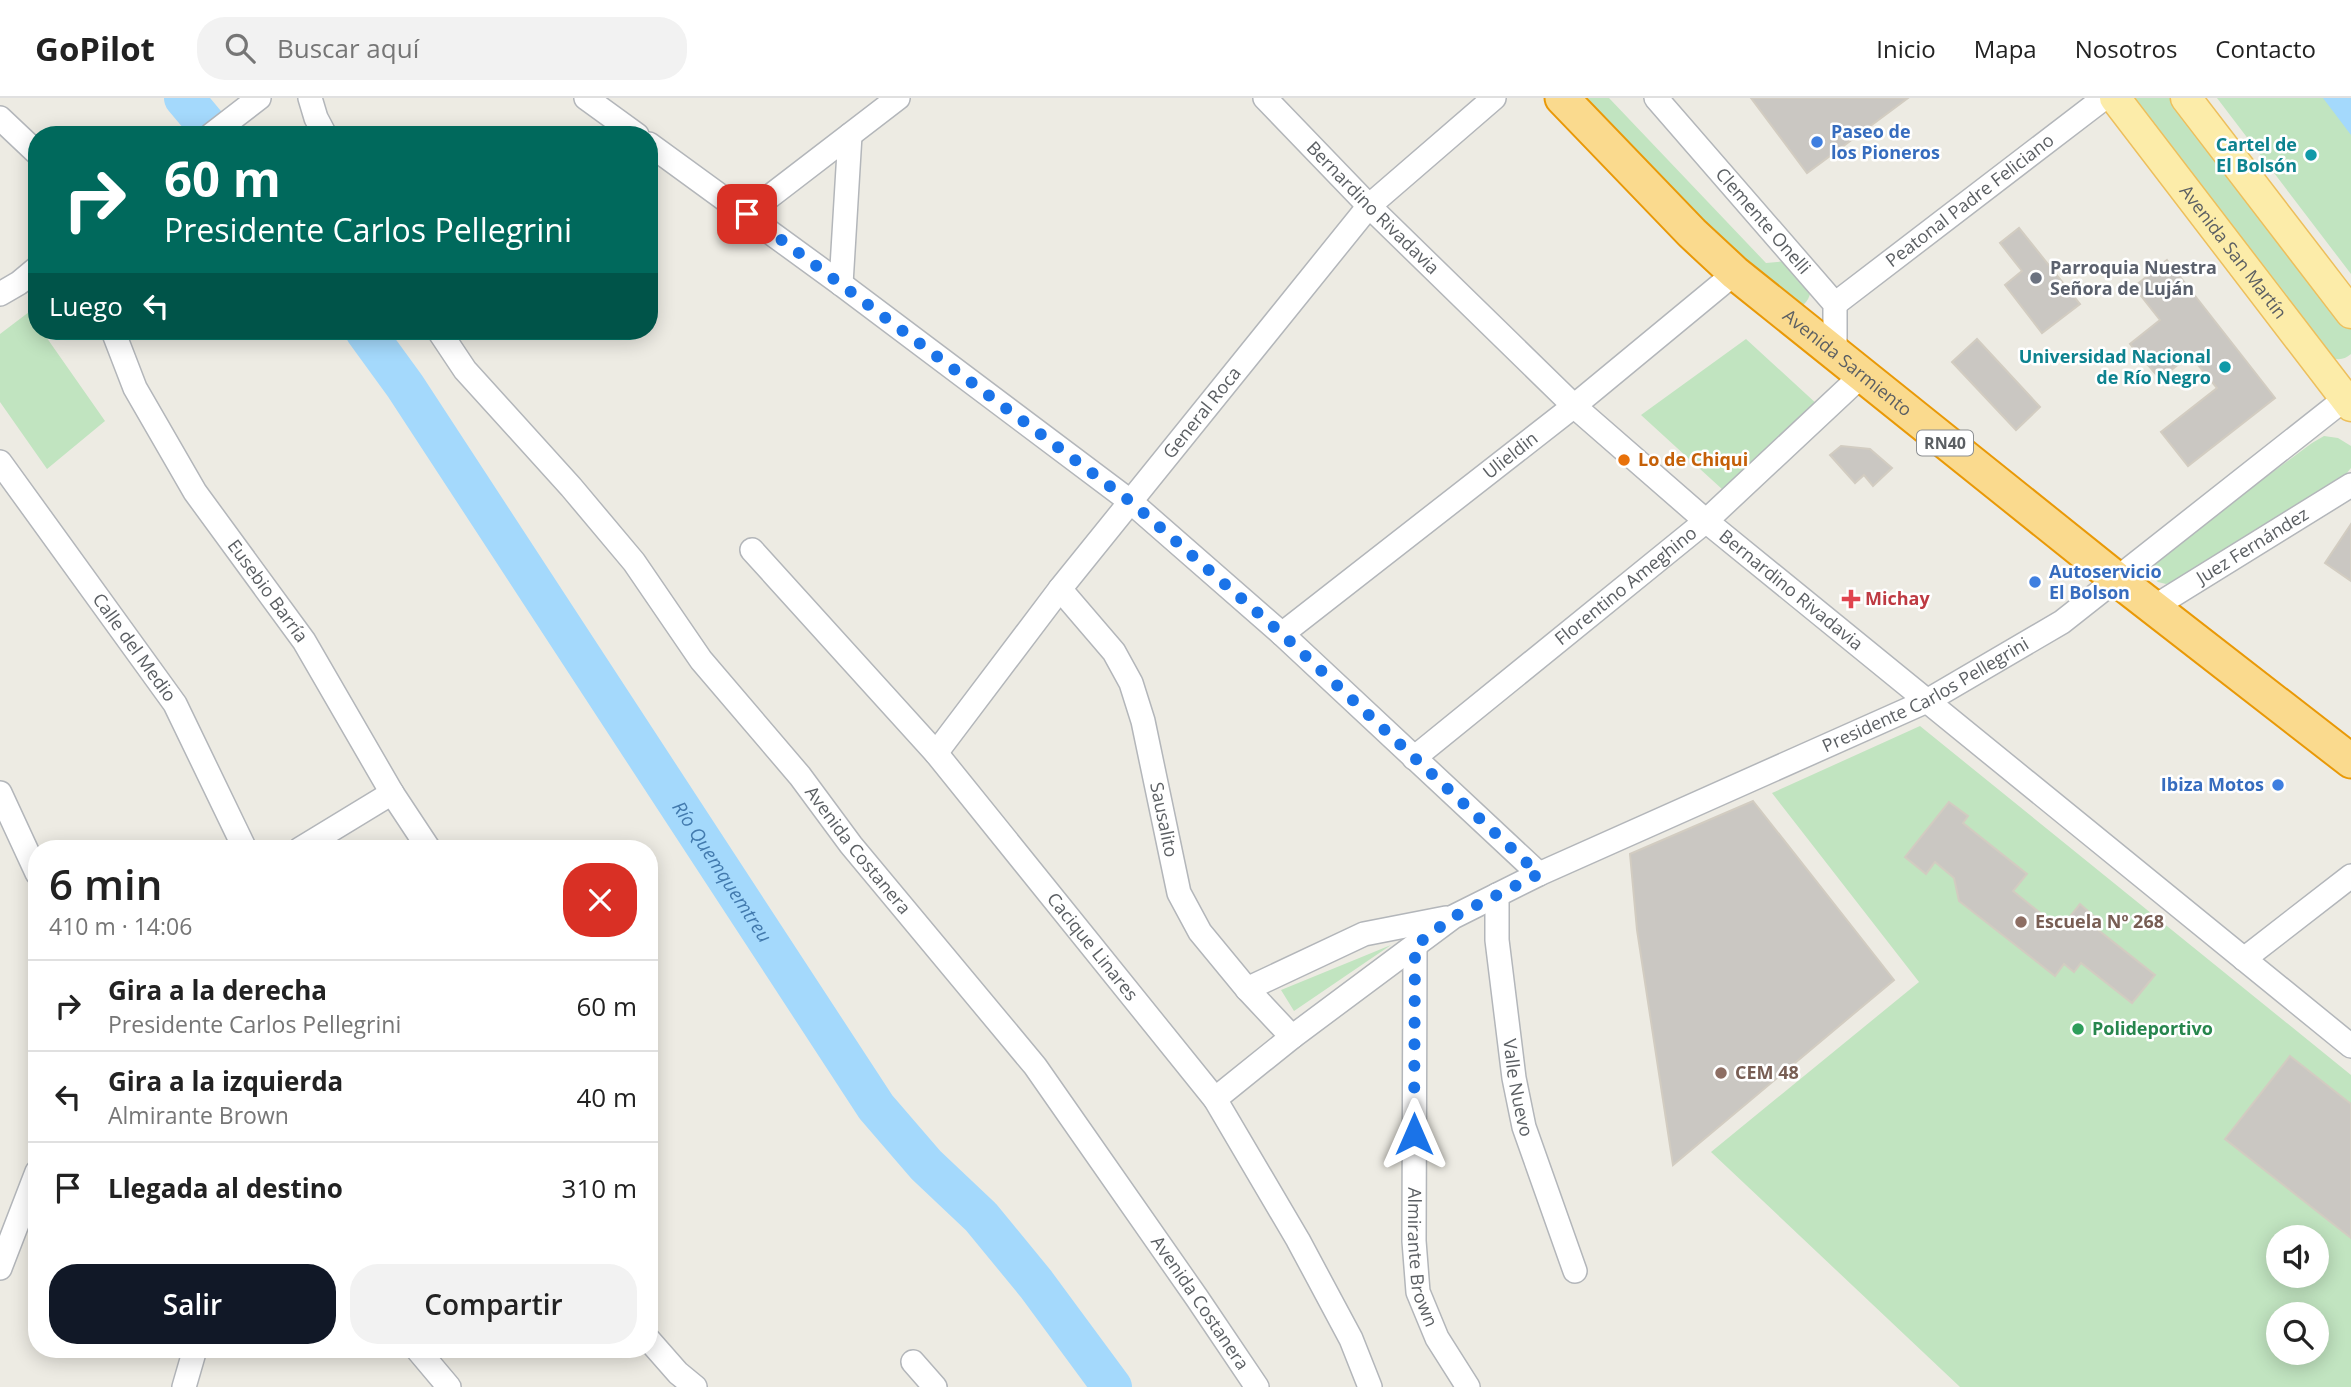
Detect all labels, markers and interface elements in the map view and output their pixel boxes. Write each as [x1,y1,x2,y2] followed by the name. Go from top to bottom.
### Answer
[197,17,687,80] search box
[35,26,155,71] text: GoPilot
[221,29,259,67] icon: search
[277,30,419,66] text: Buscar aquí
[1876,32,1936,65] text: Inicio
[1974,32,2037,65] text: Mapa
[2075,32,2177,65] text: Nosotros
[2215,32,2316,65] text: Contacto
[1831,119,1940,164] place label: Paseo de los Pioneros
[1880,128,2058,272] street label: Peatonal Padre Feliciano
[2216,132,2297,177] place label: Cartel de El Bolsón
[1809,134,1825,150] marker: Paseo de los Pioneros
[1302,135,1445,279] street label: Bernardino Rivadavia
[164,145,281,211] text: 60 m
[2303,147,2319,163] marker: Cartel de El Bolsón
[49,154,140,245] icon: right
[1711,162,1817,279] street label: Clemente Onelli
[2175,179,2293,323] street label: Avenida San Martín
[717,184,777,244] pin
[728,195,766,233] icon: arrive
[164,208,572,251] text: Presidente Carlos Pellegrini
[2050,255,2217,300] place label: Parroquia Nuestra Señora de Luján
[2028,270,2044,286] marker: Parroquia Nuestra Señora de Luján
[137,287,175,325] icon: left
[49,288,123,324] text: Luego
[1778,303,1917,421] street label: Avenida Sarmiento
[2019,344,2211,389] place label: Universidad Nacional de Río Negro
[2217,359,2233,375] marker: Universidad Nacional de Río Negro
[1157,361,1246,463] street label: General Roca
[1478,426,1542,484] street label: Ulieldin
[1917,430,1973,456] road number: RN40
[1638,447,1748,471] place label: Lo de Chiqui
[1616,452,1632,468] marker: Lo de Chiqui
[2190,501,2313,590] street label: Juez Fernández
[1549,520,1701,650] street label: Florentino Ameghino
[1715,524,1869,655] street label: Bernardino Rivadavia
[223,534,314,647] street label: Eusebio Barría
[2049,559,2162,604] place label: Autoservicio El Bolson
[2027,574,2043,590] marker: Autoservicio El Bolson
[1865,586,1930,610] place label: Michay
[88,588,182,706] street label: Calle del Medio
[1843,591,1859,607] marker: Michay
[1818,631,2033,757] street label: Presidente Carlos Pellegrini
[2161,772,2264,796] place label: Ibiza Motos
[2270,777,2286,793] marker: Ibiza Motos
[1145,780,1184,859] street label: Sausalito
[800,781,917,919] street label: Avenida Costanera
[666,796,778,947] water label: Río Quemquemtreu
[49,855,162,912] text: 6 min
[563,863,637,937] button: close
[1042,887,1144,1005] street label: Cacique Linares
[2035,909,2164,933] place label: Escuela Nº 268
[49,910,192,942] text: 410 m · 14:06
[2013,914,2029,930] marker: Escuela Nº 268
[108,972,327,1008] text: Gira a la derecha
[49,987,87,1025] icon: right
[576,988,637,1024] text: 60 m
[108,1008,401,1040] text: Presidente Carlos Pellegrini
[2092,1016,2213,1040] place label: Polideportivo
[2070,1021,2086,1037] marker: Polideportivo
[1498,1037,1539,1140] street label: Valle Nuevo
[1735,1060,1799,1084] place label: CEM 48
[108,1063,343,1099] text: Gira a la izquierda
[1713,1065,1729,1081] marker: CEM 48
[49,1078,87,1116] icon: left
[576,1079,637,1115] text: 40 m
[1377,1097,1451,1171] position arrow
[108,1099,289,1131] text: Almirante Brown
[49,1169,87,1207] icon: arrive
[108,1170,343,1206] text: Llegada al destino
[562,1170,637,1206] text: 310 m
[1403,1187,1444,1330] street label: Almirante Brown
[2266,1225,2329,1365] map controls
[2266,1225,2329,1288] button: sound
[1146,1231,1255,1374] street label: Avenida Costanera
[49,1264,336,1344] button: Salir
[350,1264,637,1344] button: Compartir
[2266,1302,2329,1365] button: search

